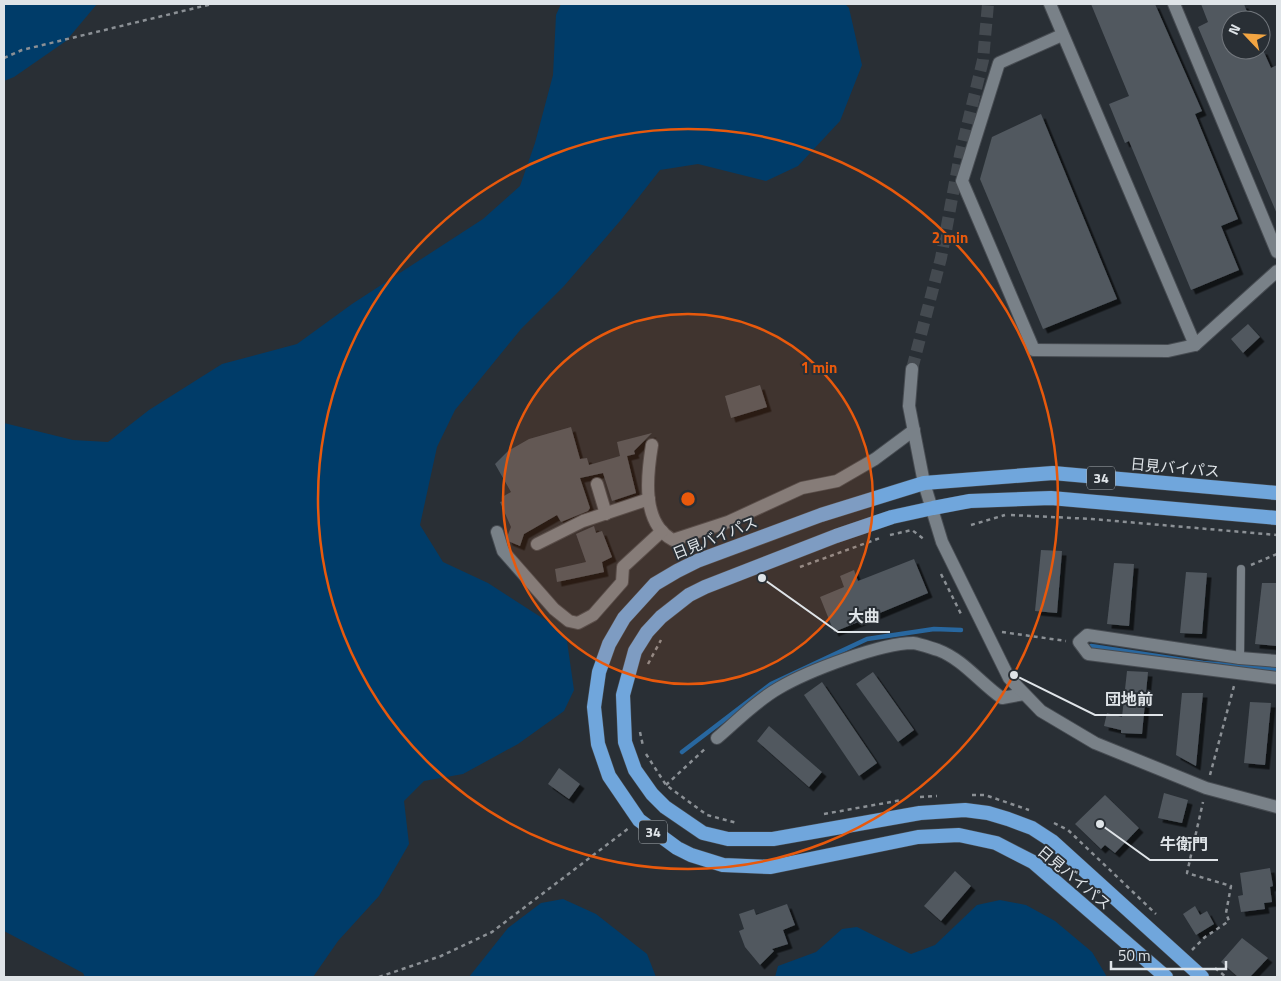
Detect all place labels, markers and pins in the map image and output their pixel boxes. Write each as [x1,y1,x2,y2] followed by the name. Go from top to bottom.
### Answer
[679,490,697,508] centre of rings
[838,601,890,632] callout: 大曲
[1095,684,1163,715] callout: 団地前
[1150,829,1218,860] callout: 牛衛門

